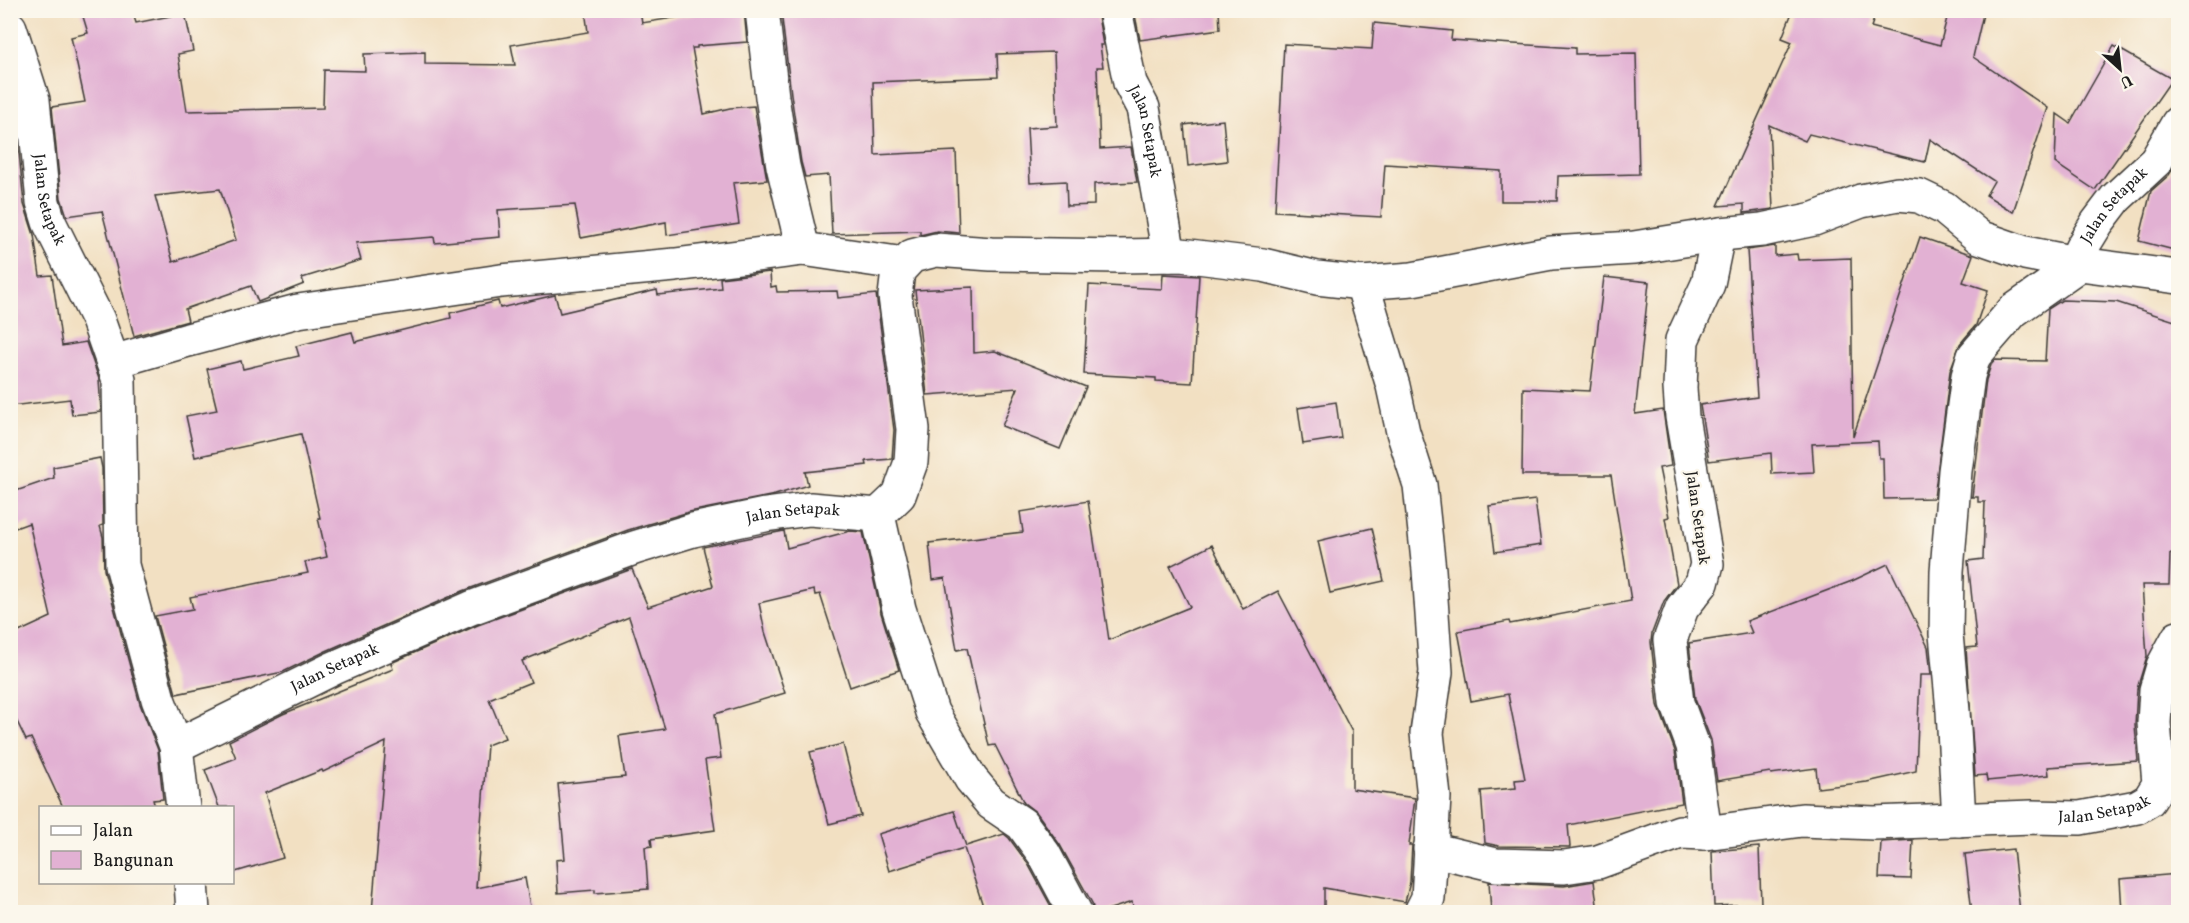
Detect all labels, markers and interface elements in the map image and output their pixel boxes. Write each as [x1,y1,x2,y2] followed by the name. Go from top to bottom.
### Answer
[2090,39,2150,99] north arrow
[2116,68,2136,93] text: U
[1122,82,1166,180] street label: Jalan Setapak
[27,153,70,250] street label: Jalan Setapak
[2076,162,2153,248] street label: Jalan Setapak
[1680,470,1715,567] street label: Jalan Setapak
[744,498,841,530] street label: Jalan Setapak
[287,639,383,698] street label: Jalan Setapak
[2058,790,2155,829] street label: Jalan Setapak
[39,806,234,884] legend
[93,819,133,844] text: Jalan
[93,849,174,874] text: Bangunan

